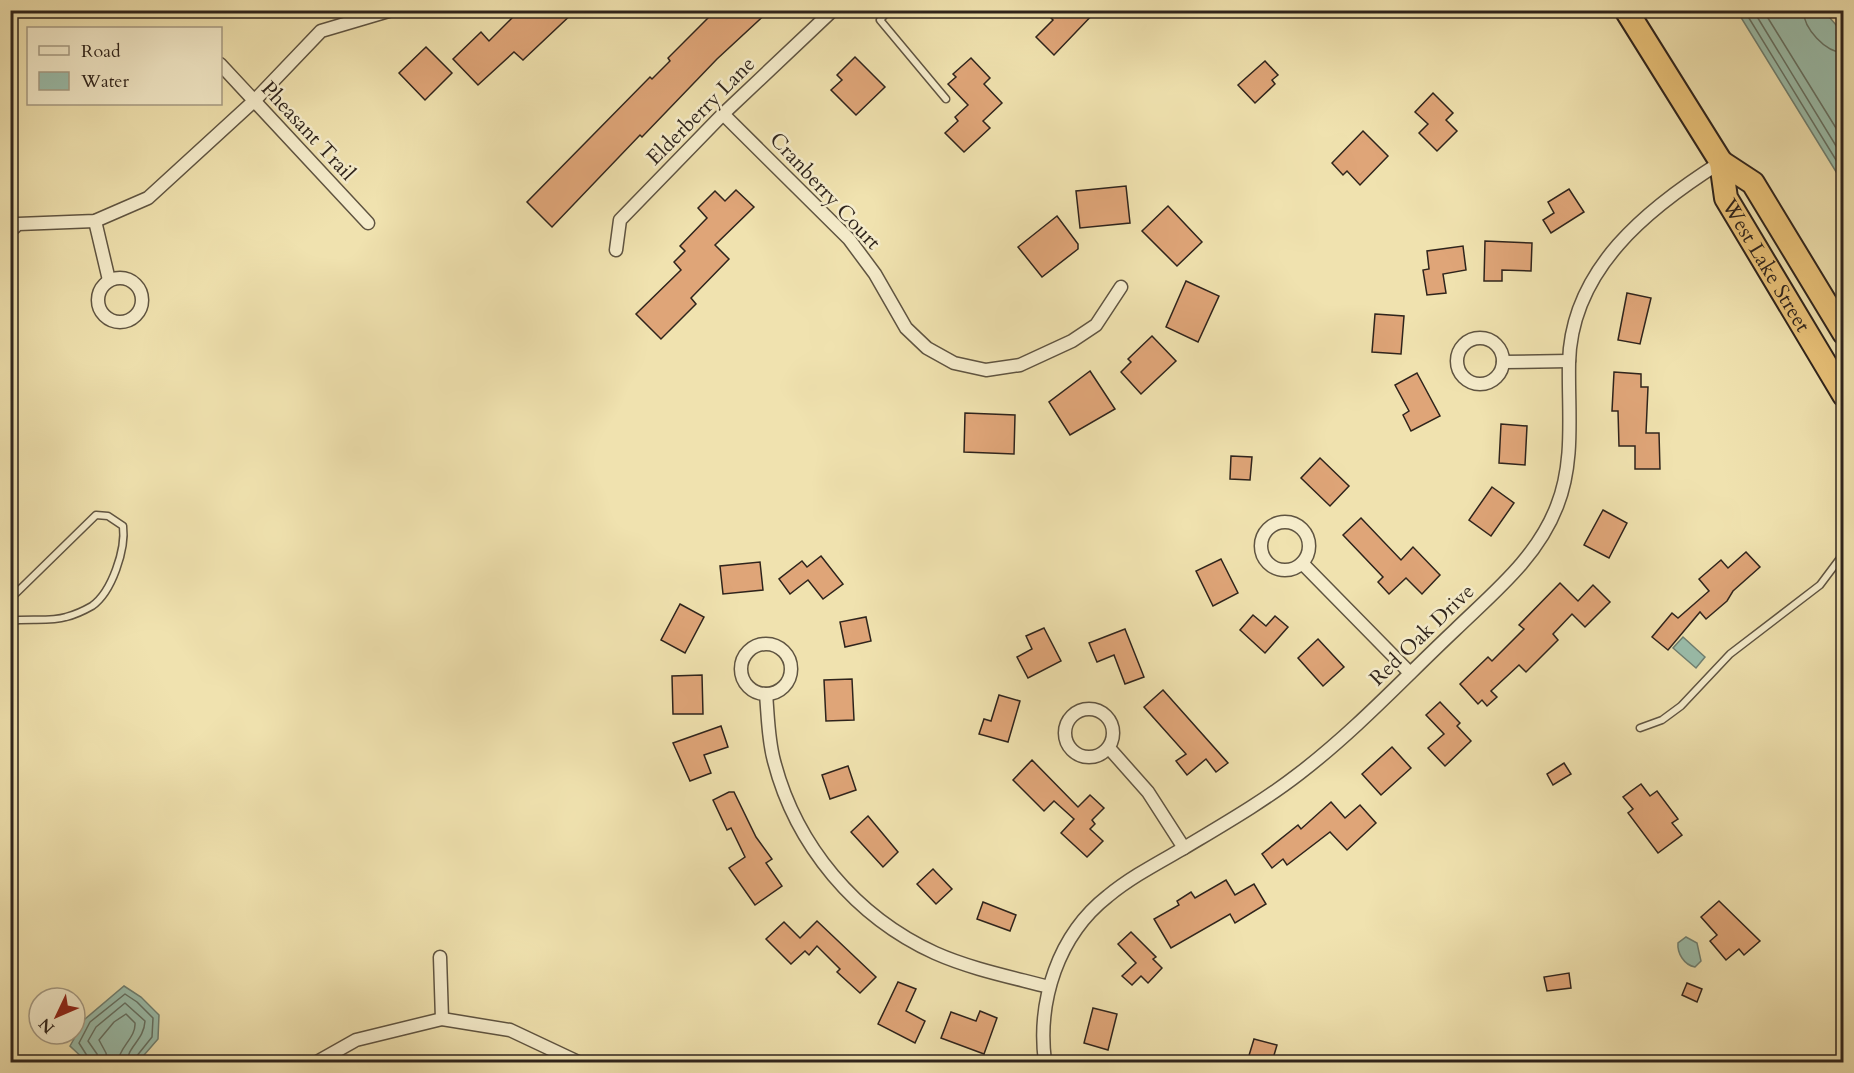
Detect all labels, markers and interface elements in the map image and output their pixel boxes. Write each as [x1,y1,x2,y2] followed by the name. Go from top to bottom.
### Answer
[27,27,222,105] legend
[81,39,121,64] text: Road
[640,50,762,172] street label: Elderberry Lane
[80,69,130,94] text: Water
[254,75,362,187] street label: Pheasant Trail
[763,126,887,256] street label: Cranberry Court
[1715,192,1818,338] street label: West Lake Street
[1363,577,1481,693] street label: Red Oak Drive
[27,986,87,1046] north arrow
[34,1013,60,1038] text: N

